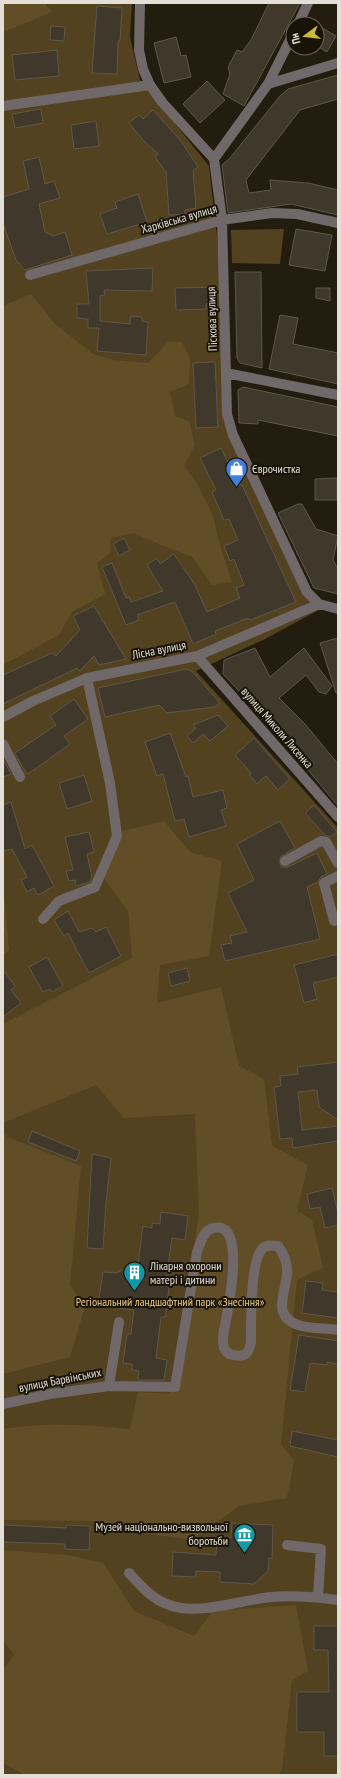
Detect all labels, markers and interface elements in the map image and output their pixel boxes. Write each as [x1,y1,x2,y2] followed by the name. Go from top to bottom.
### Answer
[285,16,325,56] north arrow
[287,32,303,46] text: Пн
[139,200,219,237] street label: Харківська вулиця
[203,286,220,351] street label: Піскова вулиця
[223,456,249,489] shop icon: Єврочистка
[252,461,301,476] place label: Єврочистка
[130,637,188,662] street label: Лісна вулиця
[238,684,317,771] street label: вулиця Миколи Лисенка
[149,1258,222,1287] place label: Лікарня охорони матері і дитини
[121,1260,147,1293] building icon: Лікарня охорони матері і дитини
[76,1294,265,1309] park label: Регіональний ландшафтний парк «Знесіння»
[17,1364,102,1395] street label: вулиця Барвінських
[96,1519,228,1548] place label: Музей національно-визвольної боротьби
[231,1521,257,1554] museum icon: Музей національно-визвольної боротьби

